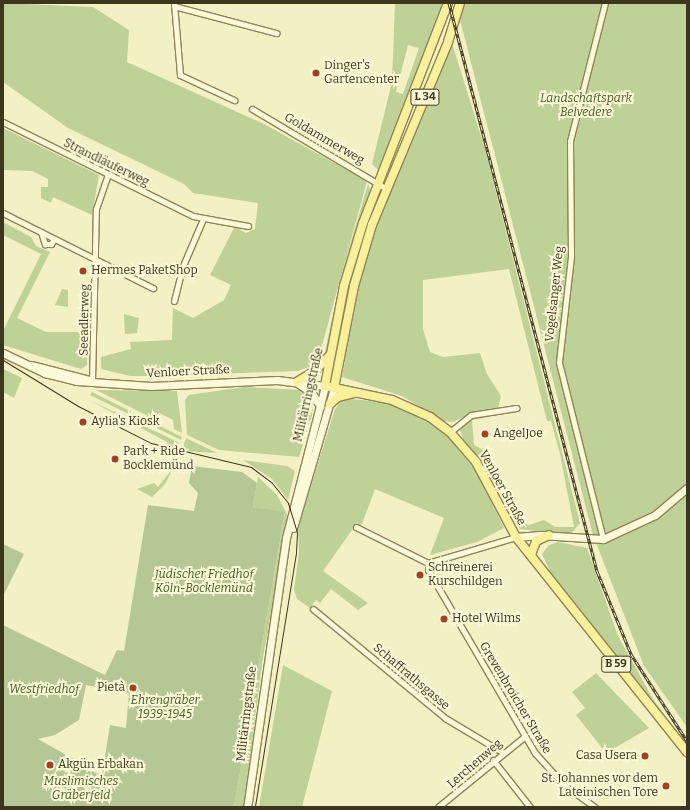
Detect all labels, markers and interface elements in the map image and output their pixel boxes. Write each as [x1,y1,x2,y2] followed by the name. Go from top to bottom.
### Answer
[324,59,399,87] place label: Dinger's Gartencenter
[311,68,321,78] marker: Dinger's Gartencenter
[410,88,440,106] road number: L 34
[540,92,632,120] park label: Landschaftspark Belvedere
[281,110,367,168] street label: Goldammerweg
[61,136,151,190] street label: Strandläuferweg
[543,245,567,343] street label: Vogelsanger Weg
[91,264,198,278] place label: Hermes PaketShop
[78,266,88,276] marker: Hermes PaketShop
[77,284,93,356] street label: Seeadlerweg
[291,347,327,443] street label: Militärringstraße
[146,363,230,381] street label: Venloer Straße
[91,415,160,429] place label: Aylia's Kiosk
[78,417,88,427] marker: Aylia's Kiosk
[493,427,543,441] place label: AngelJoe
[480,429,490,439] marker: AngelJoe
[123,445,194,473] place label: Park + Ride Bocklemünd
[475,448,529,528] street label: Venloer Straße
[110,454,120,464] marker: Park + Ride Bocklemünd
[428,561,503,589] place label: Schreinerei Kurschildgen
[155,568,253,596] park label: Jüdischer Friedhof Köln-Bocklemünd
[415,570,425,580] marker: Schreinerei Kurschildgen
[452,612,521,626] place label: Hotel Wilms
[439,614,449,624] marker: Hotel Wilms
[476,640,554,756] street label: Grevenbroicher Straße
[370,641,452,713] street label: Schaffrathsgasse
[601,655,631,673] road number: B 59
[234,665,260,763] street label: Militärringstraße
[97,681,125,695] place label: Pietà
[9,683,79,697] park label: Westfriedhof
[128,683,138,693] marker: Pietà
[131,694,199,722] park label: Ehrengräber 1939-1945
[445,736,505,792] street label: Lerchenweg
[576,749,637,763] place label: Casa Usera
[640,751,650,761] marker: Casa Usera
[58,758,143,772] place label: Akgün Erbakan
[45,760,55,770] marker: Akgün Erbakan
[541,772,658,800] place label: St. Johannes vor dem Lateinischen Tore
[44,775,118,803] park label: Muslimisches Gräberfeld
[661,781,671,791] marker: St. Johannes vor dem Lateinischen Tore

